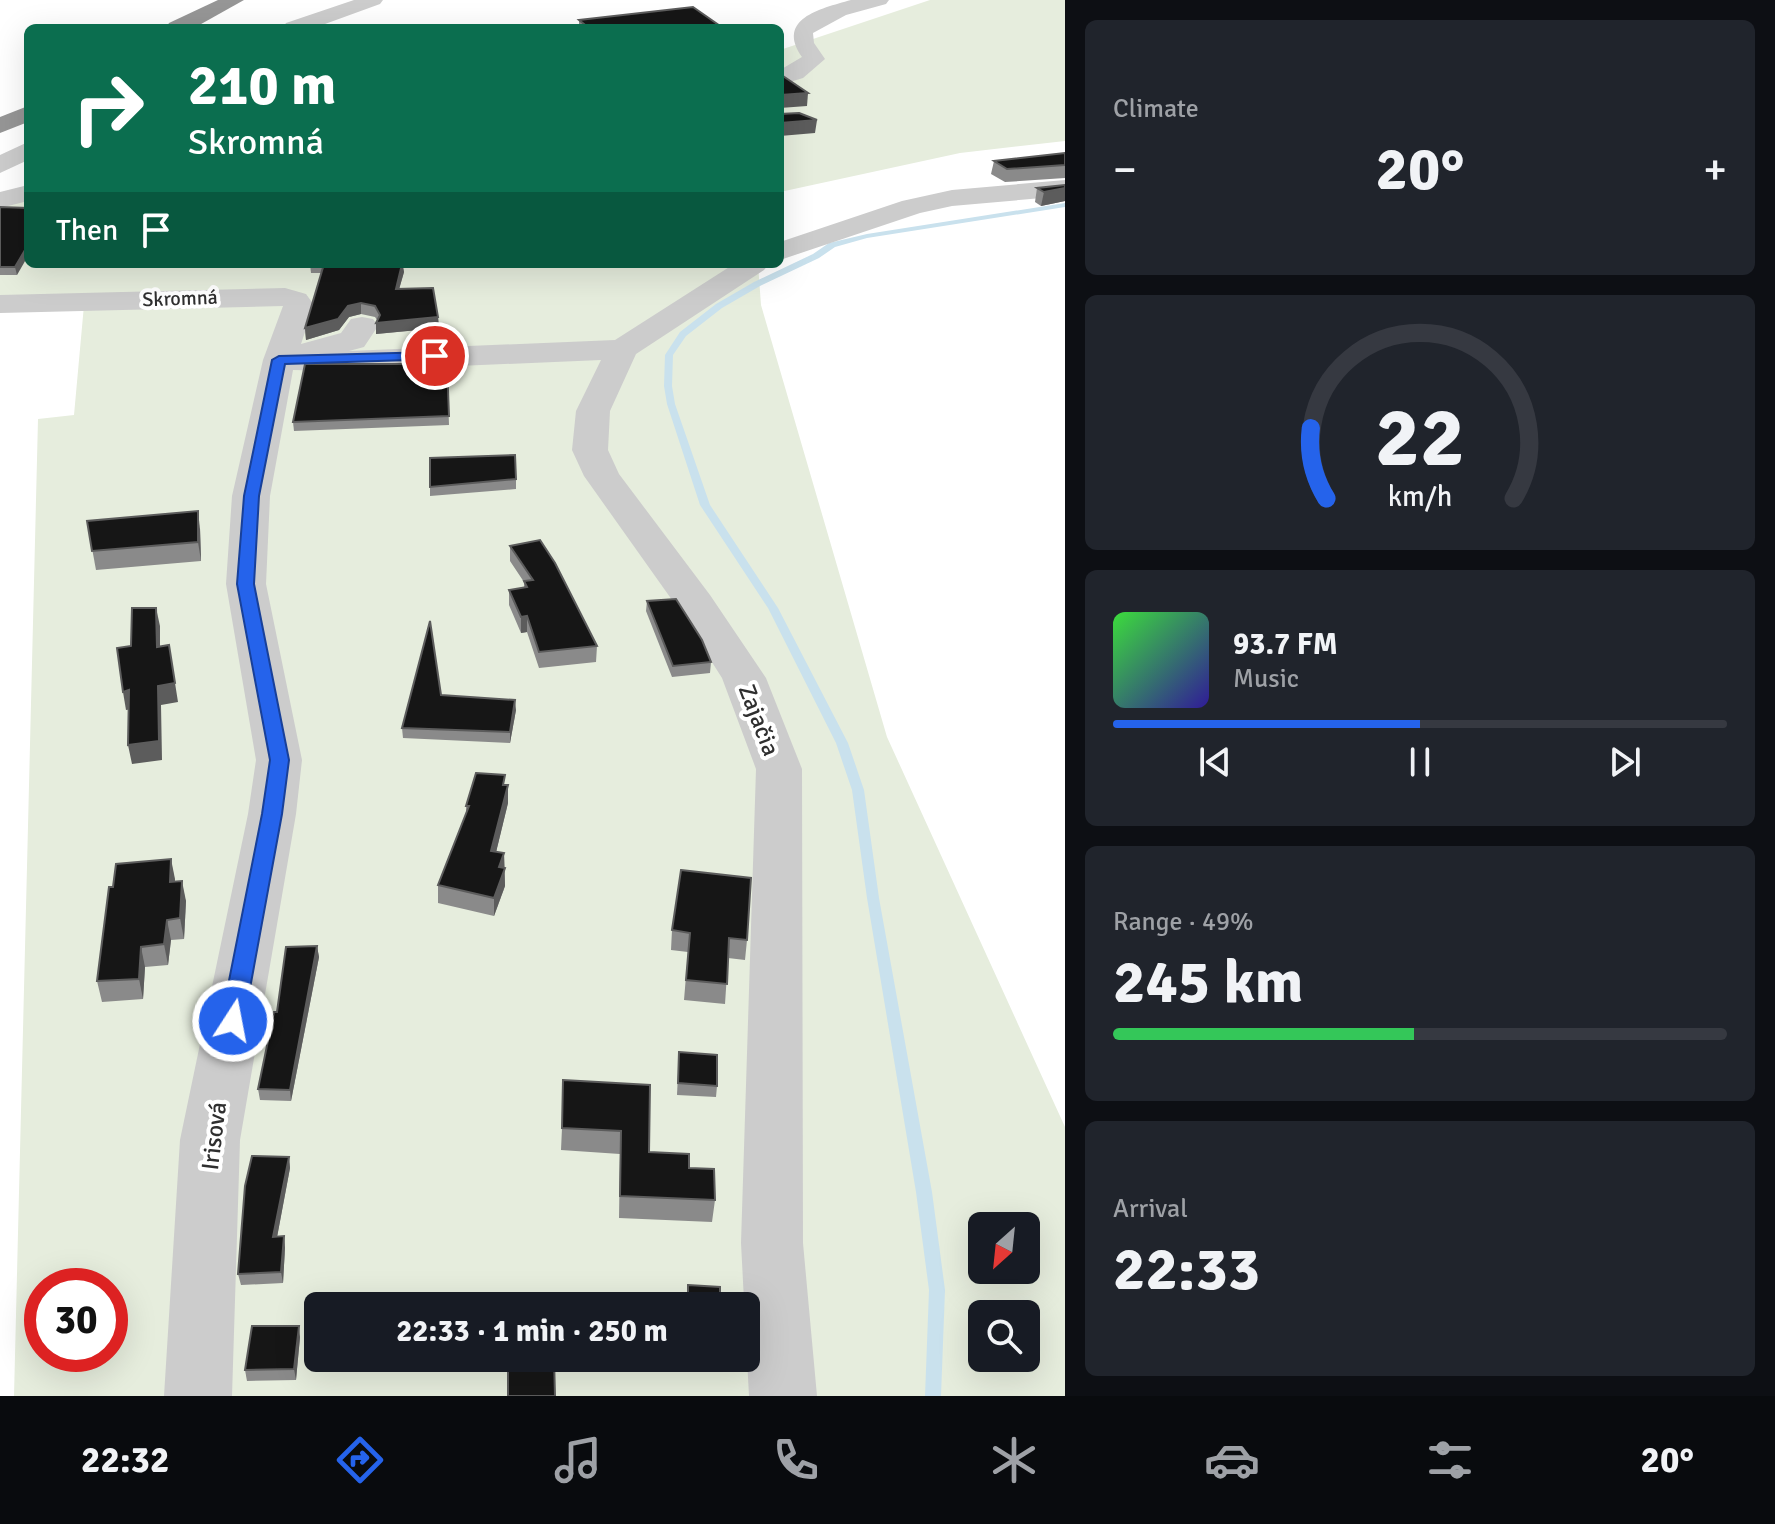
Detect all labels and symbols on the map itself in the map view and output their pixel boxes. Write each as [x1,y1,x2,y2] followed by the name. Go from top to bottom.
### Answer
[142,285,218,312] street label: Skromná
[401,322,469,390] pin
[732,680,786,760] street label: Zajačia
[191,979,275,1063] position arrow
[195,1100,233,1172] street label: Irisová
[968,1212,1040,1284] north arrow
[24,1268,128,1372] speed limit sign: 30

